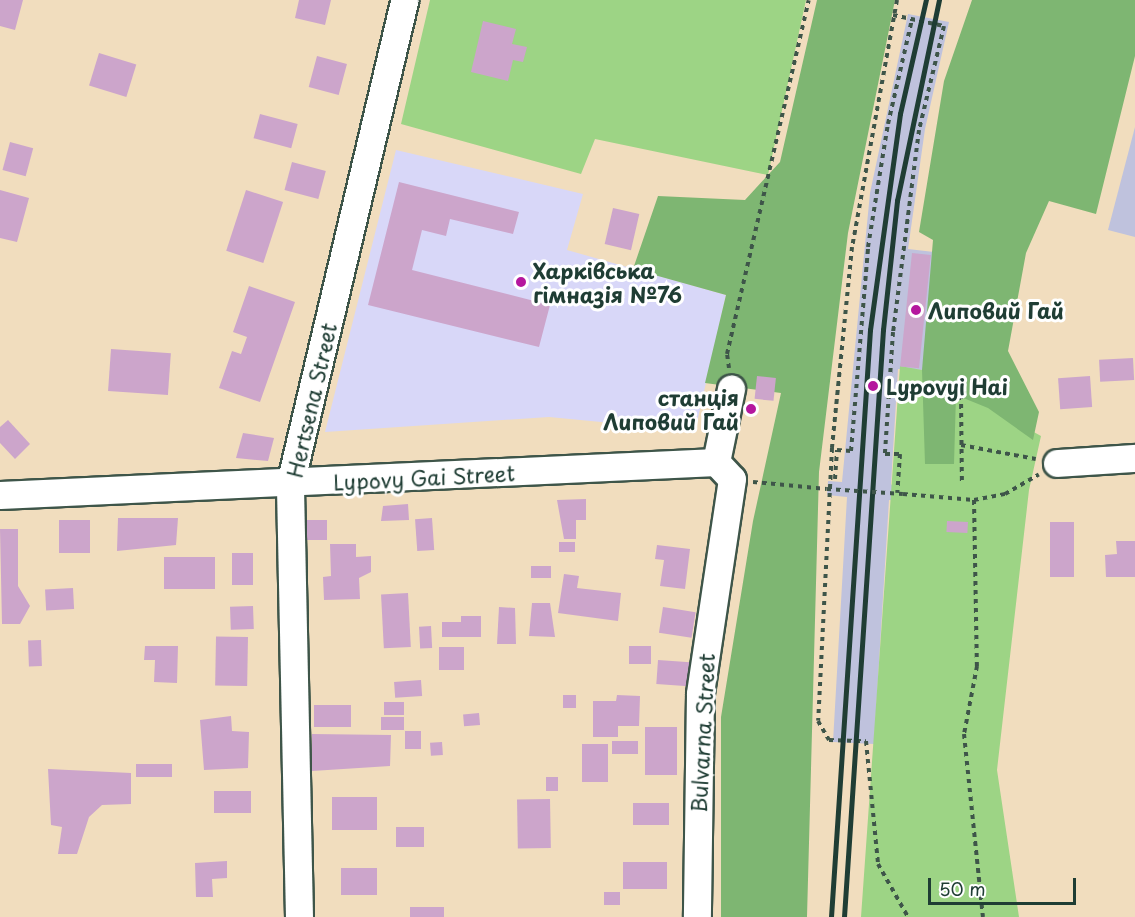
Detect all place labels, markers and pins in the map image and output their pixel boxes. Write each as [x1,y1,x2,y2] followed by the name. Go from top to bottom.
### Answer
[533,257,682,307] place label: Харківська гімназія №76
[514,275,528,289] marker: Харківська гімназія №76
[928,297,1064,323] place label: Липовий Гай
[909,303,923,317] marker: Липовий Гай
[886,373,1008,399] place label: Lypovyi Hai
[864,377,882,395] marker: Lypovyi Hai
[603,384,739,434] place label: станція Липовий Гай
[744,402,758,416] marker: станція Липовий Гай

